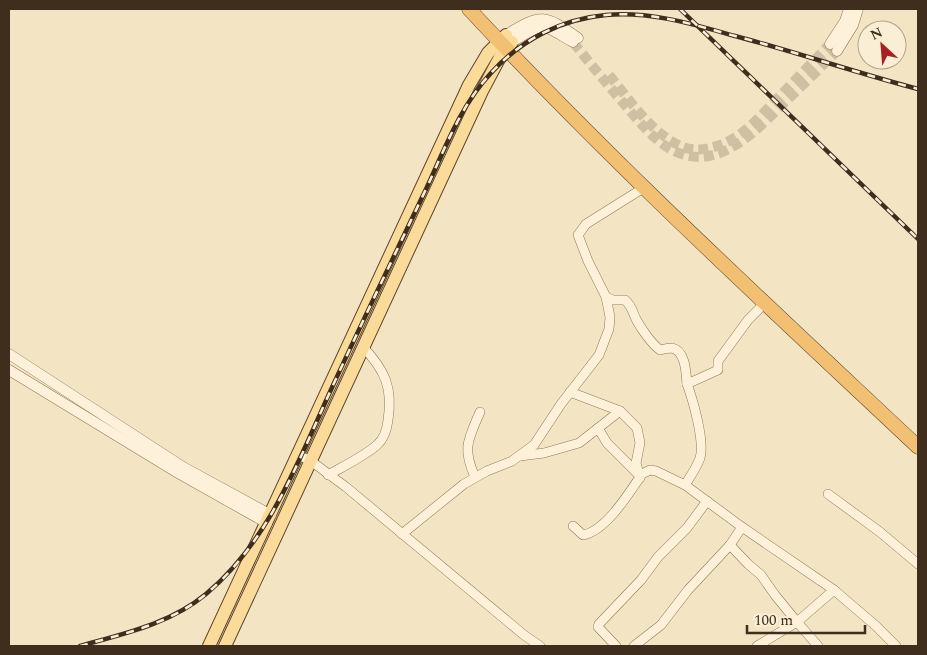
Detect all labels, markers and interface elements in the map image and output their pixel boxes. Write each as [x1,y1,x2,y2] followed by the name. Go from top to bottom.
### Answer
[857,20,907,70] north arrow
[867,22,886,46] text: N
[747,602,864,634] scale bar
[754,609,793,632] text: 100 m

